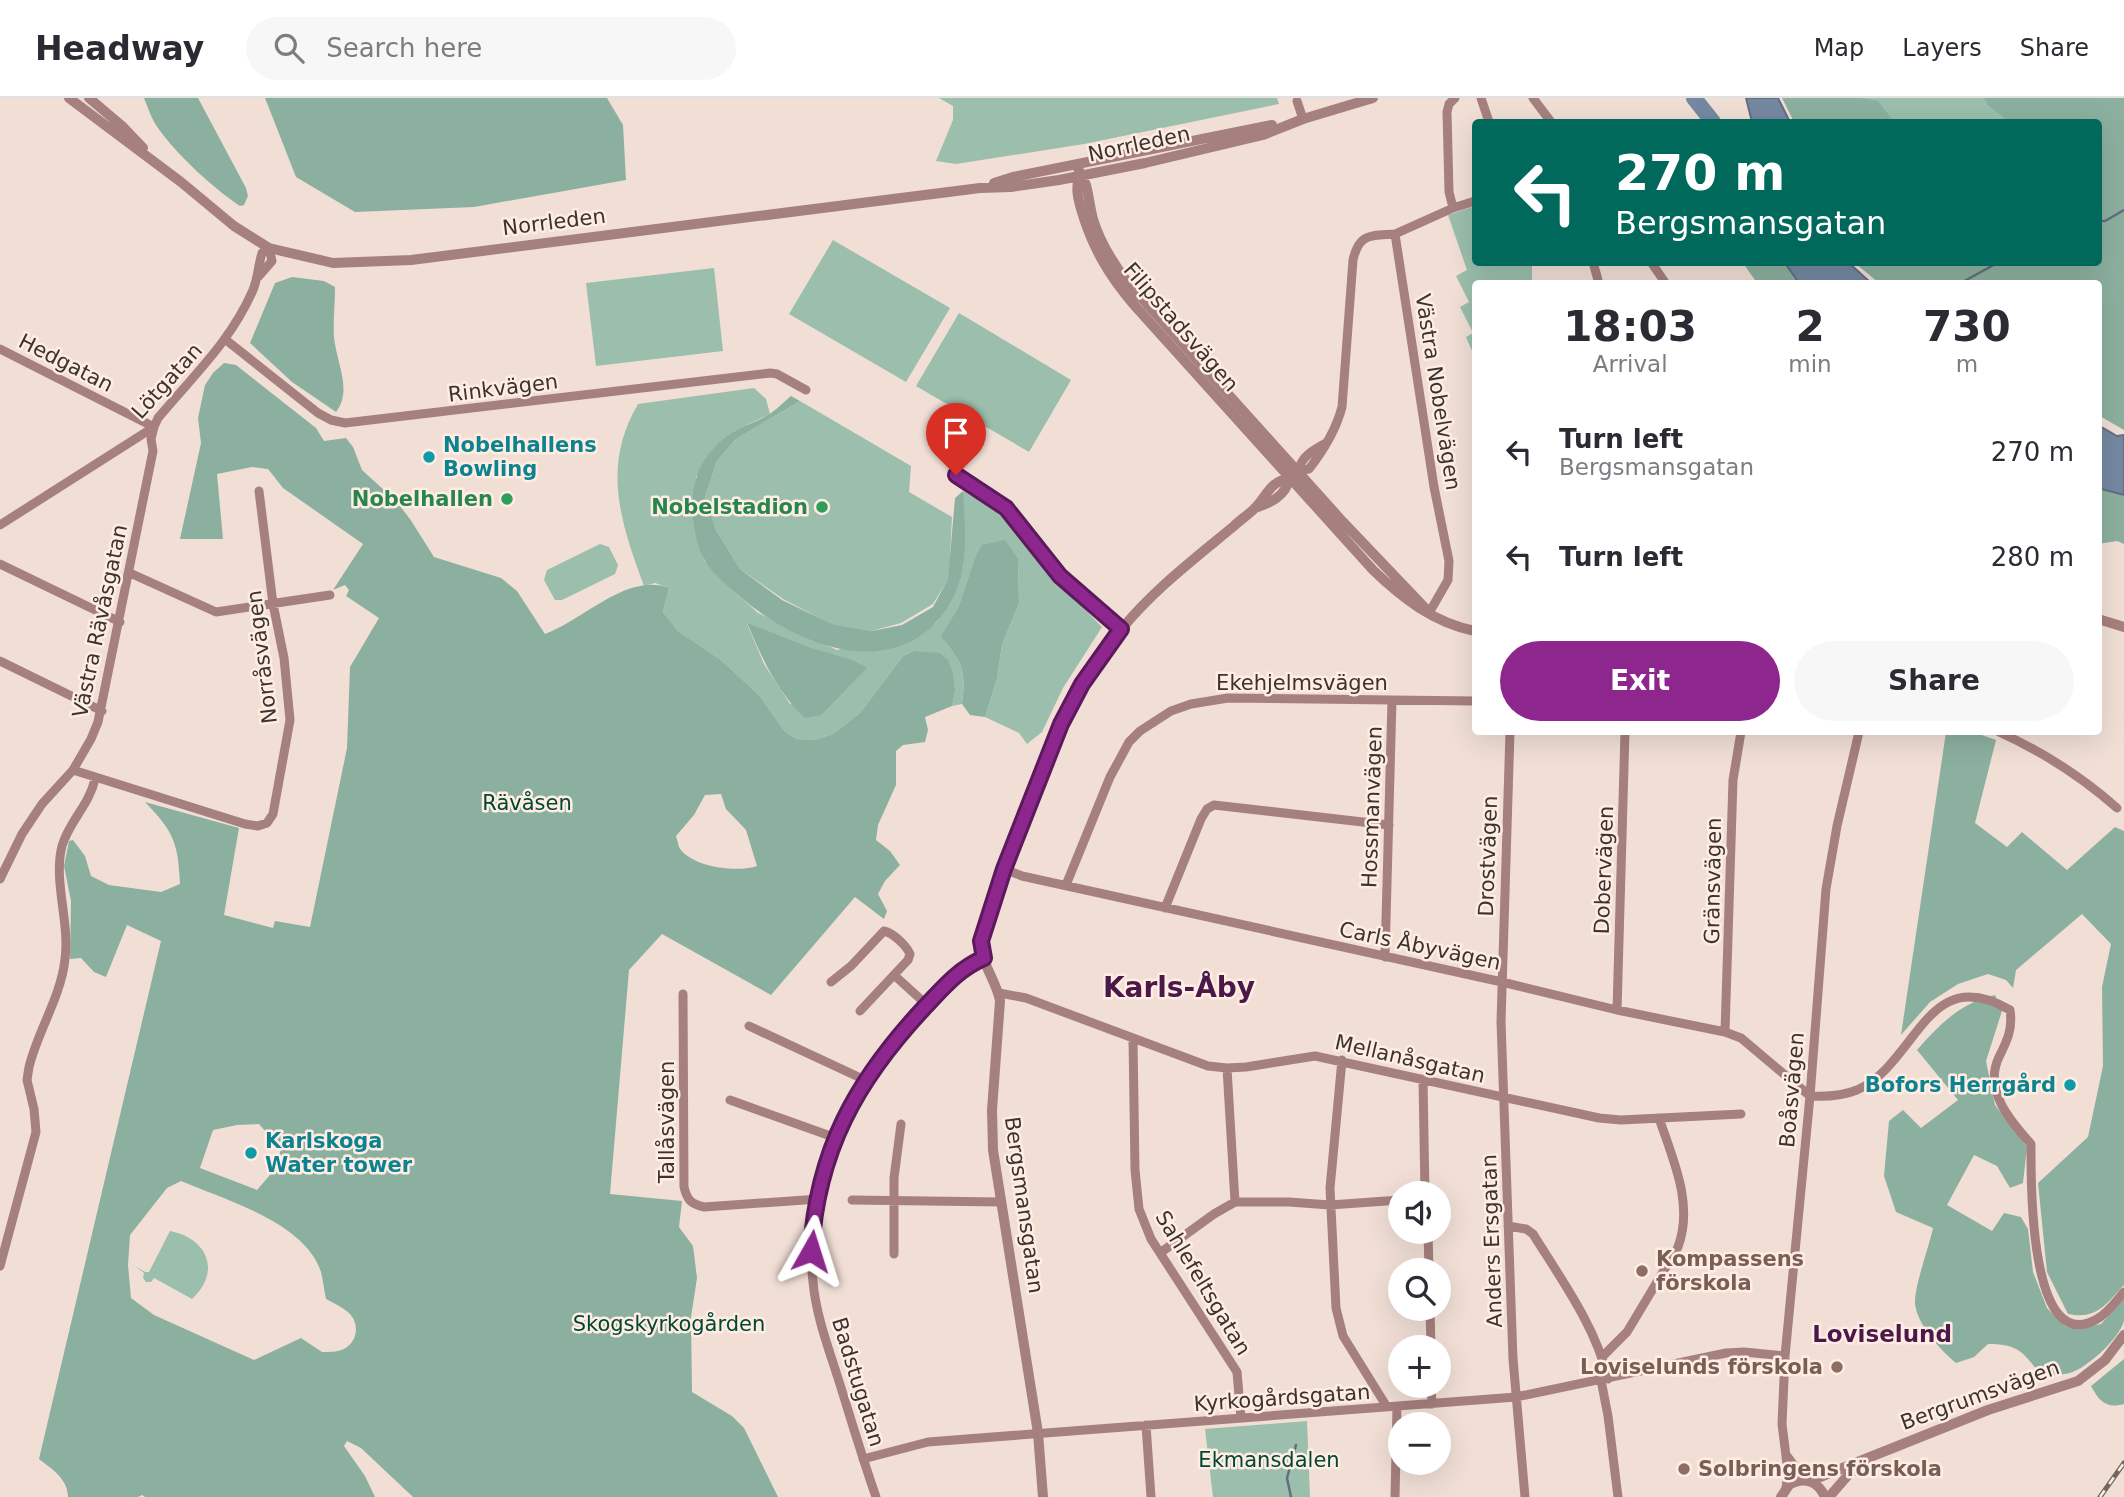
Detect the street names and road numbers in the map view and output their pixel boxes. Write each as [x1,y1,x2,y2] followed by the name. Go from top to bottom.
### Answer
[1086,121,1192,167] street label: Norrleden
[501,204,607,240] street label: Norrleden
[1119,258,1243,396] street label: Filipstadsvägen
[1411,292,1465,492] street label: Västra Nobelvägen
[15,329,117,397] street label: Hedgatan
[127,338,207,424] street label: Lötgatan
[447,369,559,407] street label: Rinkvägen
[67,522,132,720] street label: Västra Rävåsgatan
[241,589,282,725] street label: Norråsvägen
[1216,671,1388,695] street label: Ekehjelmsvägen
[1357,726,1387,888] street label: Hossmanvägen
[1474,795,1502,917] street label: Drostvägen
[1590,805,1618,935] street label: Dobervägen
[1700,817,1726,945] street label: Gränsvägen
[1337,915,1503,975] street label: Carls Åbyvägen
[1333,1029,1488,1088] street label: Mellanåsgatan
[1774,1031,1809,1149] street label: Boåsvägen
[654,1061,679,1184] street label: Tallåsvägen
[1000,1115,1048,1295] street label: Bergsmansgatan
[1477,1154,1507,1328] street label: Anders Ersgatan
[1150,1206,1256,1360] street label: Sahlefeltsgatan
[827,1315,889,1449] street label: Badstugatan
[1897,1355,2063,1435] street label: Bergrumsvägen
[1193,1379,1371,1416] street label: Kyrkogårdsgatan

